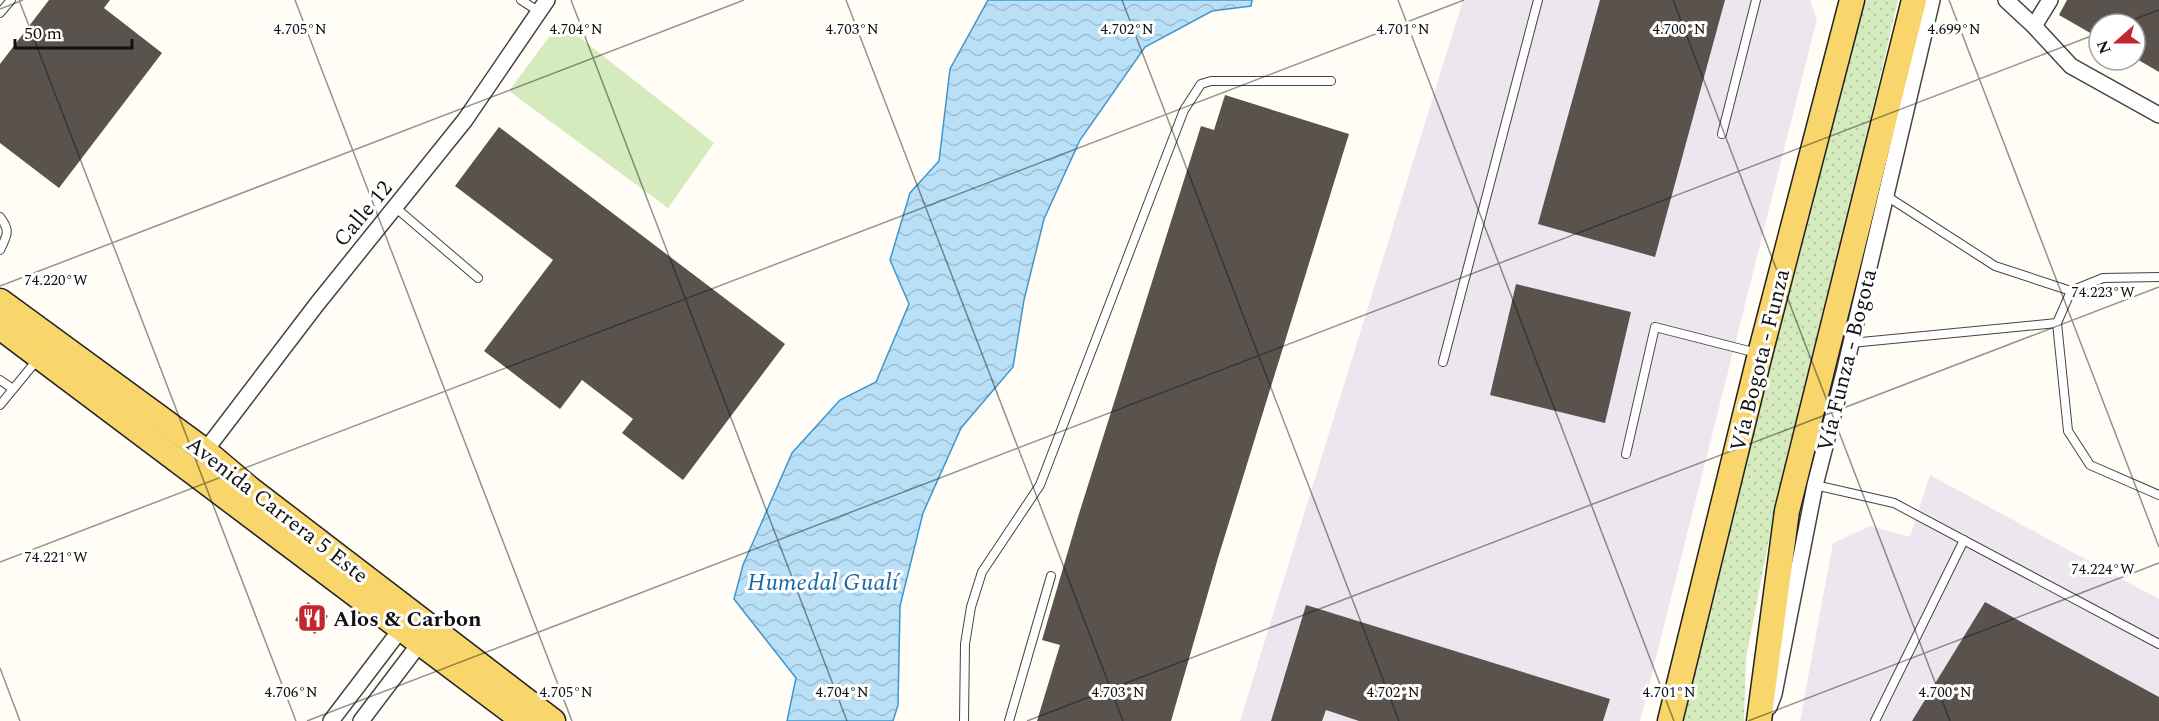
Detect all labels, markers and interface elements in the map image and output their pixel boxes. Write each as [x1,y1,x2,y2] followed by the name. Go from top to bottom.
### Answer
[15,12,132,50] scale bar
[2087,12,2147,72] north arrow
[273,18,327,41] text: 4.705°N
[549,18,603,41] text: 4.704°N
[825,18,879,41] text: 4.703°N
[1100,18,1154,41] text: 4.702°N
[1376,18,1430,41] text: 4.701°N
[1652,18,1706,41] text: 4.700°N
[1927,18,1981,41] text: 4.699°N
[24,20,62,47] text: 50 m
[2090,37,2117,57] text: N
[326,174,401,254] street label: Calle 12
[1722,265,1799,455] street label: Vía Bogota - Funza
[1809,265,1886,455] street label: Vía Funza - Bogota
[24,269,88,292] text: 74.220°W
[2071,281,2135,304] text: 74.223°W
[179,428,375,592] street label: Avenida Carrera 5 Este
[24,546,88,569] text: 74.221°W
[2071,558,2135,581] text: 74.224°W
[747,565,901,601] water label: Humedal Gualí
[296,602,328,634] restaurant icon: Alos & Carbon
[333,603,482,636] place label: Alos & Carbon
[264,681,318,704] text: 4.706°N
[539,681,593,704] text: 4.705°N
[815,681,869,704] text: 4.704°N
[1091,681,1145,704] text: 4.703°N
[1366,681,1420,704] text: 4.702°N
[1642,681,1696,704] text: 4.701°N
[1918,681,1972,704] text: 4.700°N

